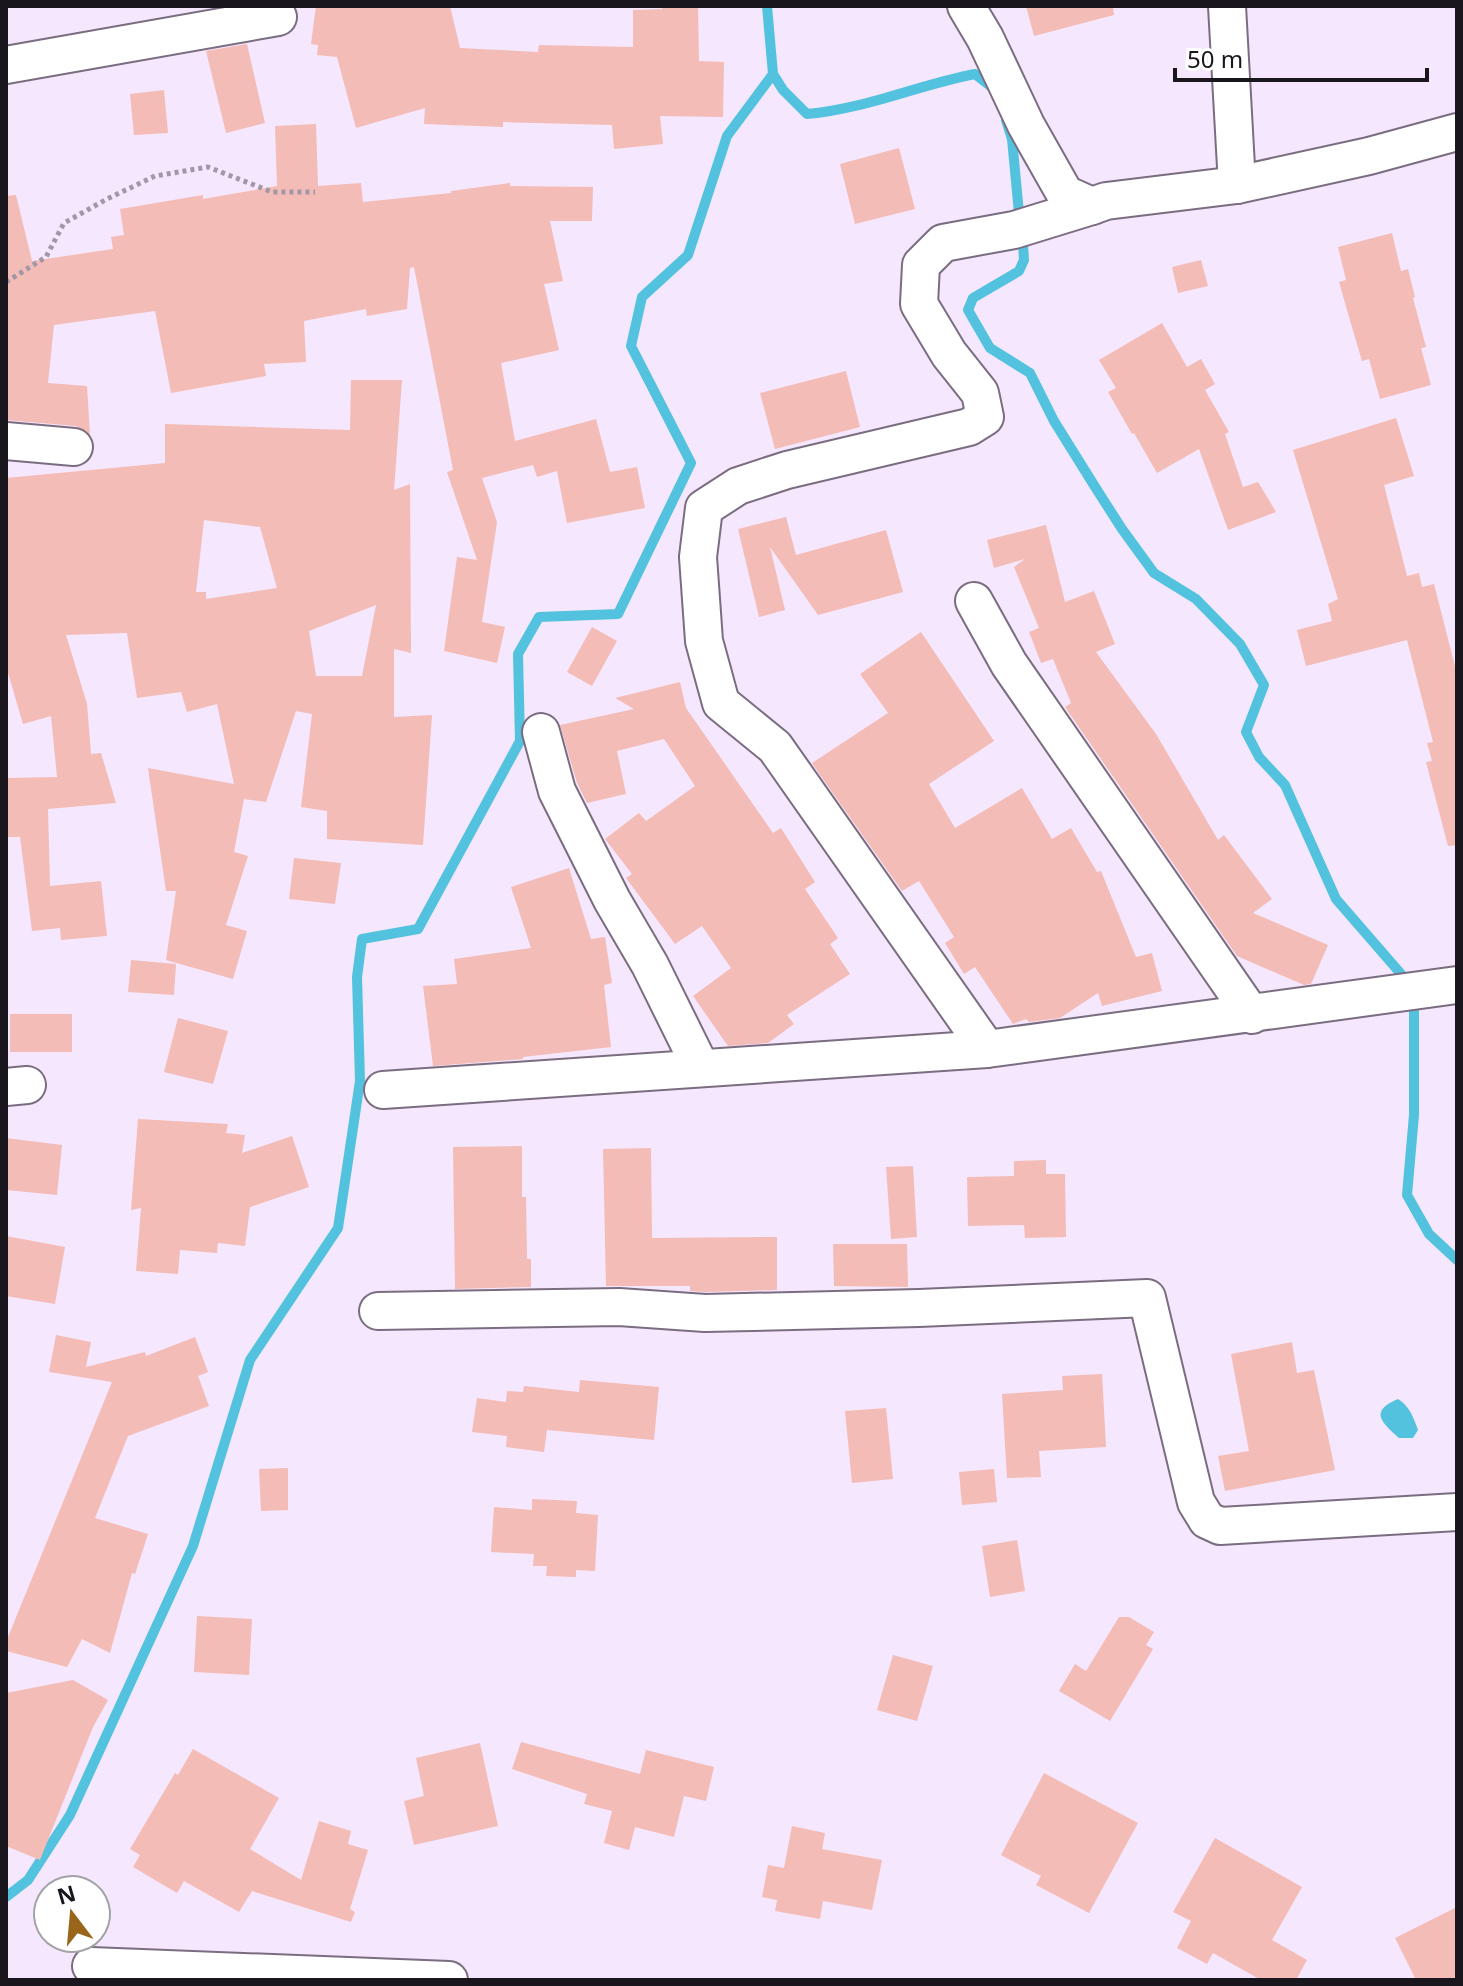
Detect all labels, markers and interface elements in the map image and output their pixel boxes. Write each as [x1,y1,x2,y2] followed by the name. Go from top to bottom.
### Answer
[1175,32,1427,82] scale bar
[1187,42,1243,75] text: 50 m
[32,1874,112,1954] north arrow
[53,1877,79,1911] text: N

